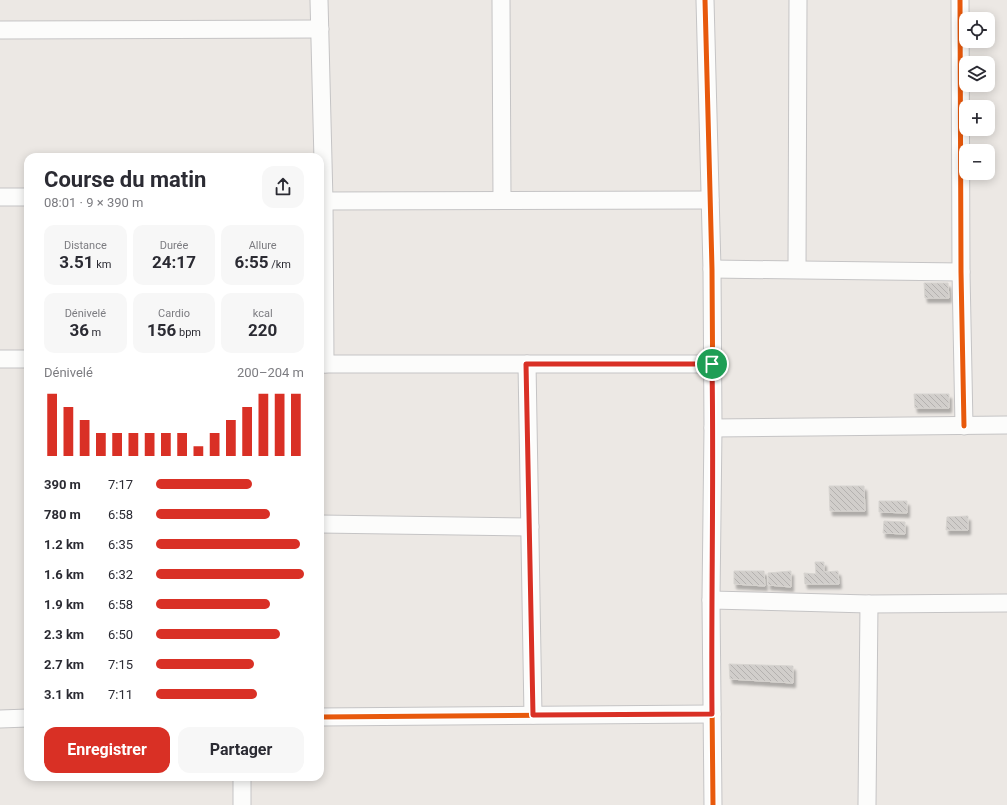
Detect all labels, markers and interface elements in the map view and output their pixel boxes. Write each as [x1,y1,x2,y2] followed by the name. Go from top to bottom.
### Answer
[959,12,995,180] map controls
[959,12,995,48] button: locate
[959,56,995,92] button: layers
[959,100,995,136] button: +
[959,144,995,180] button: −
[262,166,304,208] button: share
[44,167,206,192] text: Course du matin
[44,195,143,210] text: 08:01 · 9 × 390 m
[64,239,107,252] text: Distance
[160,239,188,252] text: Durée
[249,239,277,252] text: Allure
[59,252,93,272] text: 3.51
[152,252,196,272] text: 24:17
[234,252,268,272] text: 6:55
[93,258,111,271] text: km
[268,258,291,271] text: /km
[65,307,106,320] text: Dénivelé
[158,307,190,320] text: Cardio
[253,307,273,320] text: kcal
[69,320,89,340] text: 36
[147,320,176,340] text: 156
[248,320,277,340] text: 220
[89,326,101,339] text: m
[176,326,201,339] text: bpm
[695,347,729,381] pin
[701,353,723,375] icon: arrive
[44,365,93,380] text: Dénivelé
[237,365,304,380] text: 200–204 m
[44,477,81,492] text: 390 m
[108,477,133,492] text: 7:17
[44,507,81,522] text: 780 m
[108,507,133,522] text: 6:58
[44,537,84,552] text: 1.2 km
[108,537,133,552] text: 6:35
[44,567,84,582] text: 1.6 km
[108,567,133,582] text: 6:32
[44,597,84,612] text: 1.9 km
[108,597,133,612] text: 6:58
[44,627,84,642] text: 2.3 km
[108,627,133,642] text: 6:50
[44,657,84,672] text: 2.7 km
[108,657,133,672] text: 7:15
[44,687,84,702] text: 3.1 km
[108,687,133,702] text: 7:11
[44,727,170,773] button: Enregistrer
[178,727,304,773] button: Partager

